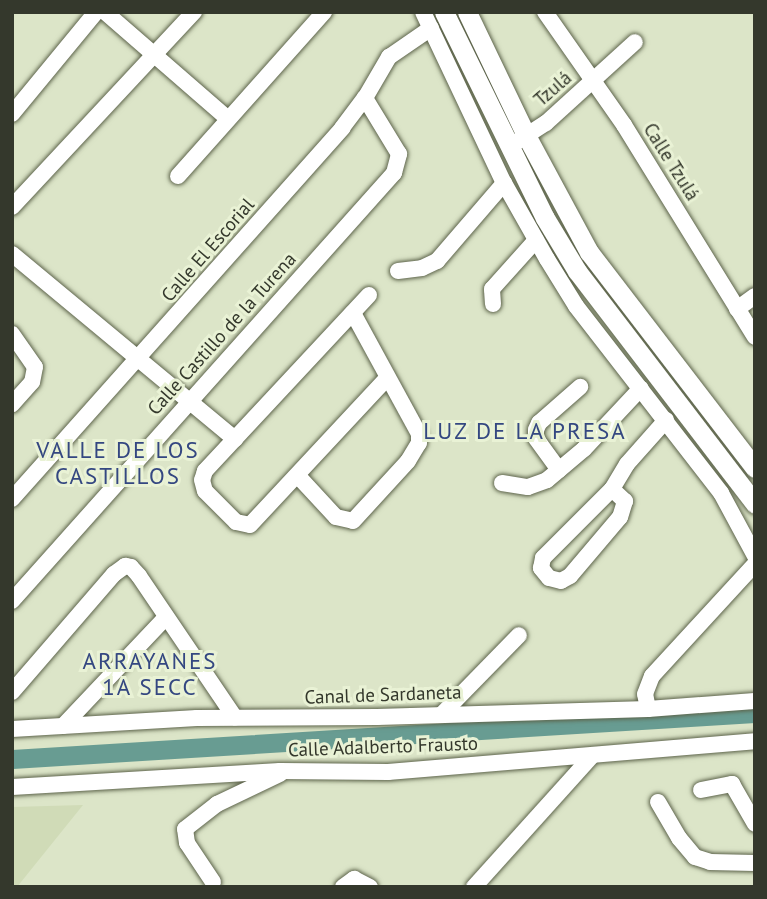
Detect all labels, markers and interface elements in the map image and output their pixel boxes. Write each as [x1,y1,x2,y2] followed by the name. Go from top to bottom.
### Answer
[530,67,576,111] street label: Tzulá
[638,119,704,205] street label: Calle Tzulá
[157,194,259,306] street label: Calle El Escorial
[143,248,301,420] street label: Calle Castillo de la Turena
[424,417,626,445] district label: LUZ DE LA PRESA
[38,436,198,490] district label: VALLE DE LOS CASTILLOS
[84,647,216,701] district label: ARRAYANES 1A SECC
[304,681,462,709] street label: Canal de Sardaneta
[287,732,479,762] street label: Calle Adalberto Frausto

